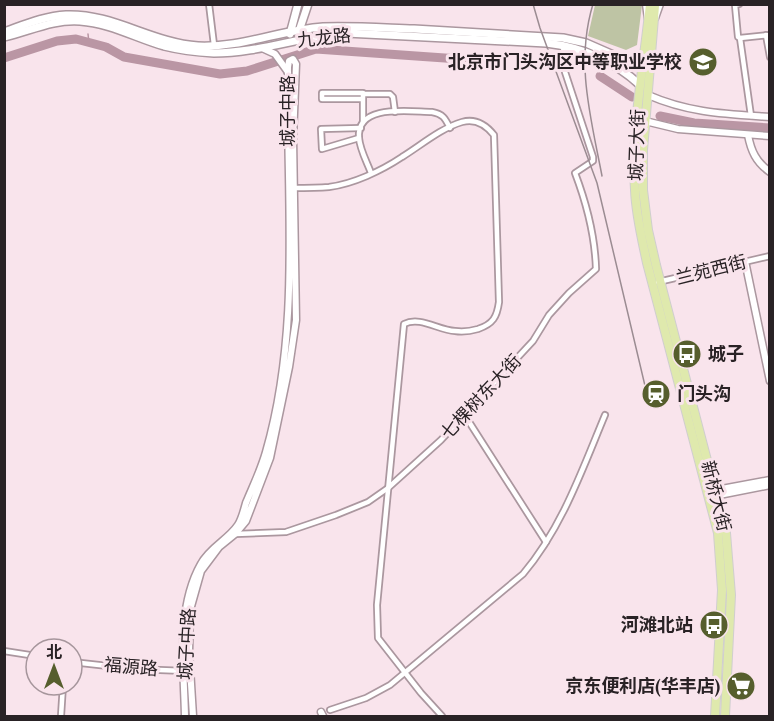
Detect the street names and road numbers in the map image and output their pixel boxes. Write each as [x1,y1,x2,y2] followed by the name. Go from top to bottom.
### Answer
[296,23,352,52] street label: 九龙路
[276,75,299,147] street label: 城子中路
[624,109,649,181] street label: 城子大街
[673,250,749,289] street label: 兰苑西街
[435,349,526,444] street label: 七棵树东大街
[697,458,736,534] street label: 新桥大街
[173,607,200,681] street label: 城子中路
[103,653,159,680] street label: 福源路

